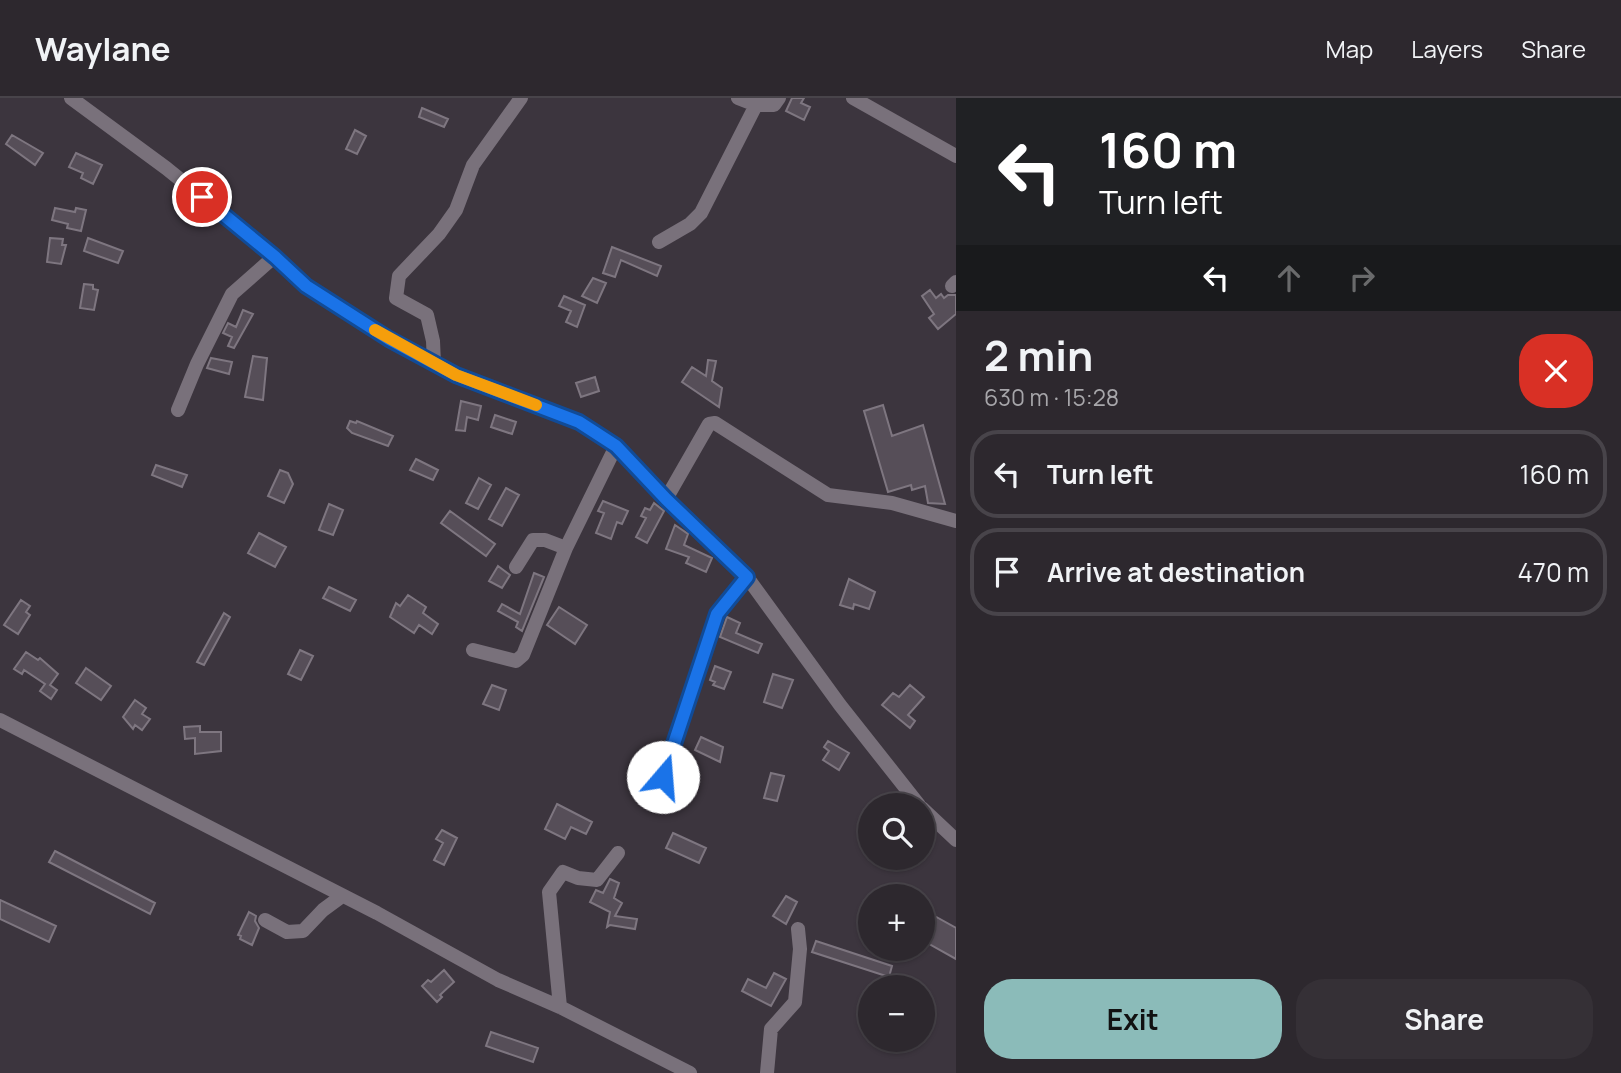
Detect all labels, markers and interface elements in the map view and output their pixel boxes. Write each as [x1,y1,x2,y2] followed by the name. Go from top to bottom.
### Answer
[35,26,171,71] text: Waylane
[1326,32,1373,65] text: Map
[1411,32,1483,65] text: Layers
[1521,32,1586,65] text: Share
[1099,116,1237,183] text: 160 m
[984,126,1075,217] icon: left
[172,167,232,227] pin
[183,178,221,216] icon: arrive
[1099,180,1223,224] text: Turn left
[1197,259,1235,297] icon: left
[1270,259,1308,297] icon: ahead
[1343,259,1381,297] icon: right
[984,326,1093,384] text: 2 min
[1519,334,1593,408] button: close
[984,381,1119,413] text: 630 m · 15:28
[988,455,1026,493] icon: left
[1047,456,1154,492] text: Turn left
[1520,456,1589,492] text: 160 m
[988,553,1026,591] icon: arrive
[1047,554,1305,590] text: Arrive at destination
[1518,554,1589,590] text: 470 m
[626,740,700,814] position arrow
[858,793,935,1052] map controls
[858,793,935,870] button: search
[858,884,935,961] button: +
[858,975,935,1052] button: −
[984,979,1282,1059] button: Exit
[1296,979,1593,1059] button: Share

